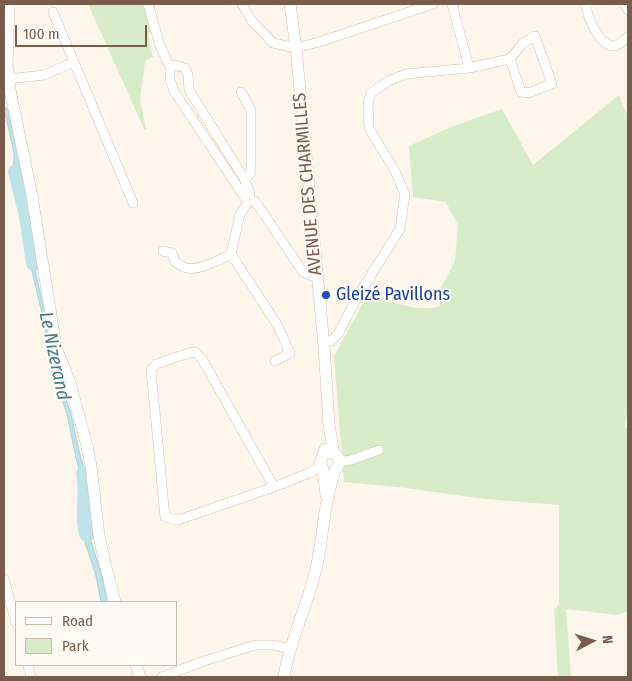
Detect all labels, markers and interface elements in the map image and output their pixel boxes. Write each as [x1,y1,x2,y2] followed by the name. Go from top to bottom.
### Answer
[18,15,150,47] scale bar
[23,25,60,43] text: 100 m
[289,92,327,276] street label: AVENUE DES CHARMILLES
[336,284,450,306] place label: Gleizé Pavillons
[320,289,332,301] marker: Gleizé Pavillons
[34,310,74,402] water label: Le Nizerand
[15,601,178,666] legend
[62,612,93,630] text: Road
[567,616,617,666] north arrow
[599,635,616,645] text: N
[62,637,89,655] text: Park

